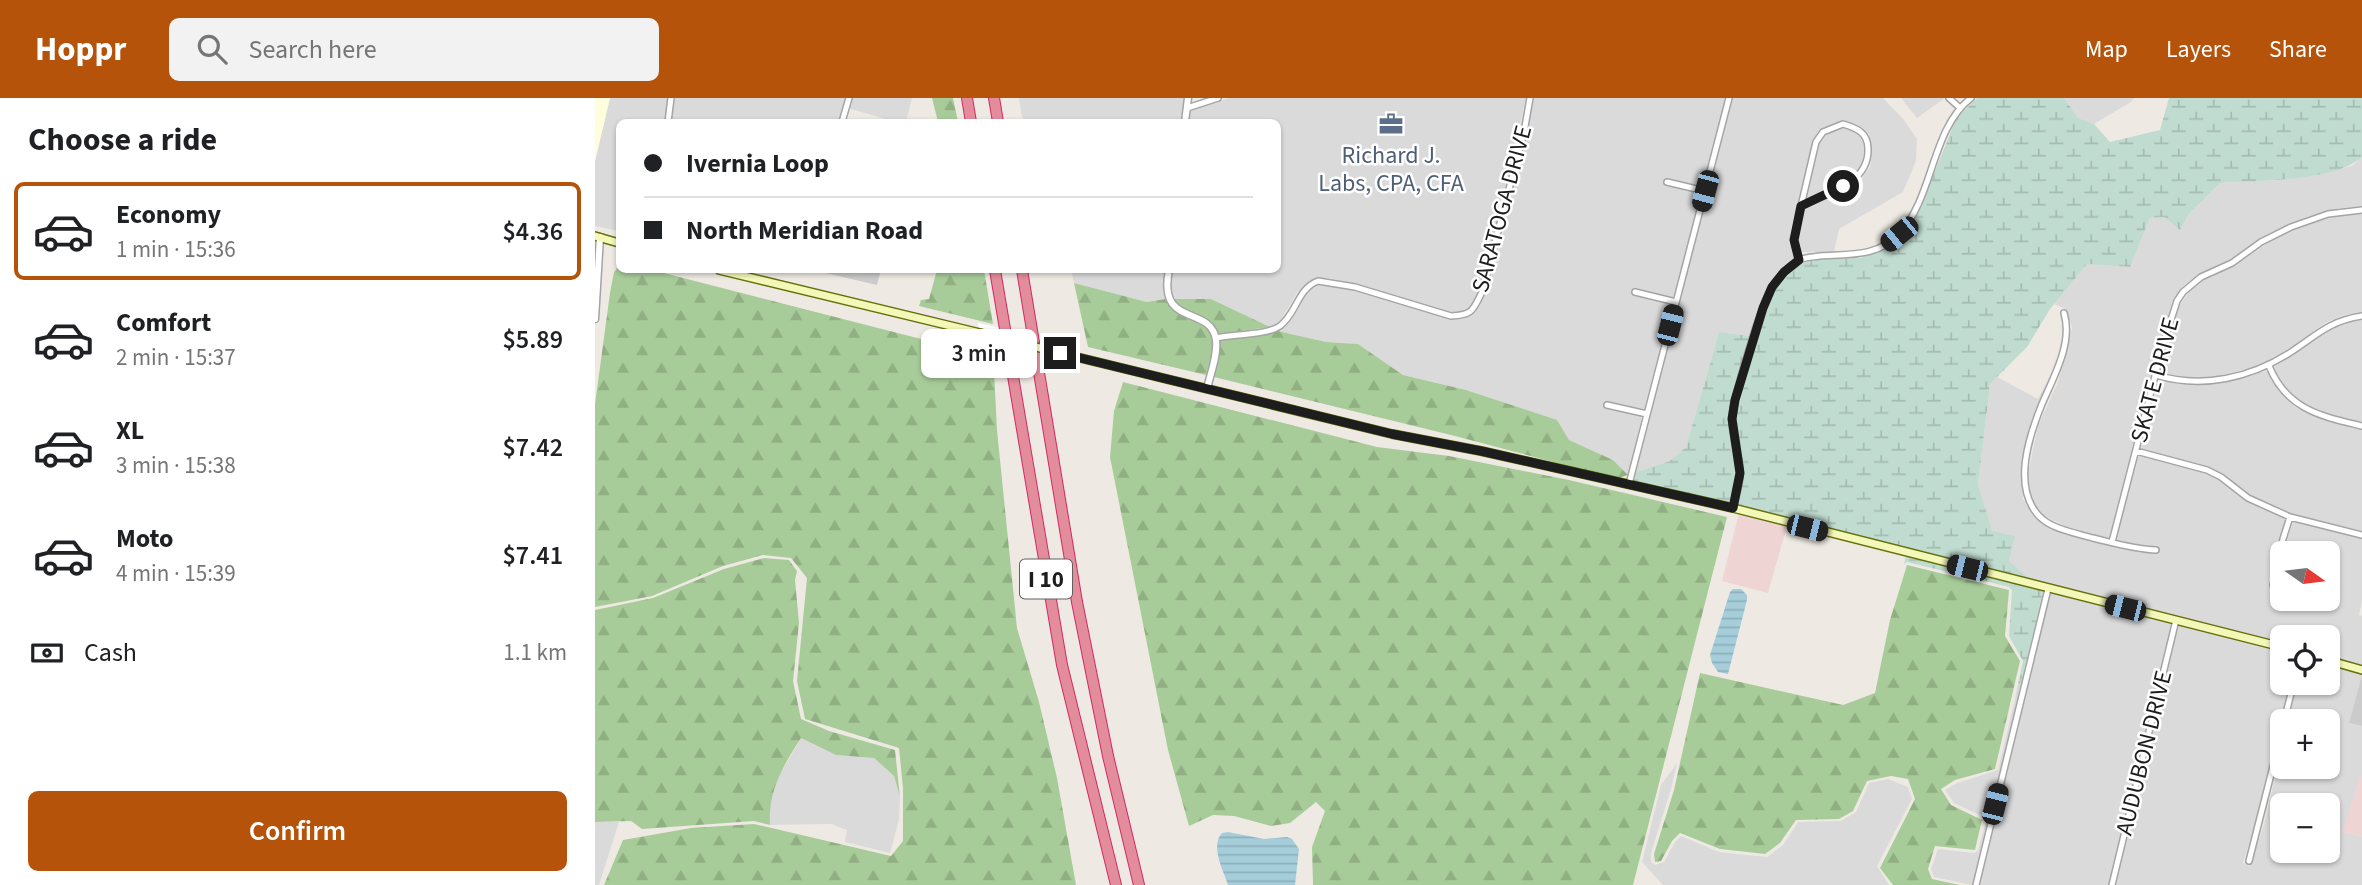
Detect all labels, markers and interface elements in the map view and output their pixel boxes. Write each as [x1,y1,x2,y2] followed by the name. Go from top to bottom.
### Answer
[169,18,659,81] search box
[35,26,127,73] text: Hoppr
[193,30,231,68] icon: search
[249,31,377,68] text: Search here
[2085,32,2128,67] text: Map
[2166,32,2231,67] text: Layers
[2269,32,2327,67] text: Share
[1377,110,1405,138] office icon: Richard J. Labs, CPA, CFA
[28,117,217,163] text: Choose a ride
[1463,122,1541,296] street label: SARATOGA DRIVE
[1318,138,1464,201] place label: Richard J. Labs, CPA, CFA
[686,145,829,182] text: Ivernia Loop
[1690,168,1721,214] car
[1827,170,1859,202] route start
[116,196,221,233] text: Economy
[32,200,95,263] icon: car
[686,212,923,249] text: North Meridian Road
[502,213,563,250] text: $4.36
[1877,213,1922,255] car
[116,233,236,266] text: 1 min · 15:36
[1655,302,1686,348] car
[116,304,211,341] text: Comfort
[32,308,95,371] icon: car
[2121,314,2189,446] street label: SKATE DRIVE
[502,321,563,358] text: $5.89
[920,328,1035,378] callout: 3 min
[952,337,1006,370] text: 3 min
[1044,337,1076,369] route end
[116,341,236,374] text: 2 min · 15:37
[116,412,144,449] text: XL
[32,416,95,479] icon: car
[502,429,563,466] text: $7.42
[116,449,236,482] text: 3 min · 15:38
[1785,513,1830,543] car
[116,520,173,557] text: Moto
[32,524,95,587] icon: car
[502,537,563,574] text: $7.41
[2270,541,2340,611] north arrow
[2270,541,2340,863] map controls
[1945,553,1990,583] car
[116,557,236,590] text: 4 min · 15:39
[1020,559,1072,598] road number: I 10
[2103,593,2148,623] car
[2270,625,2340,695] button: locate
[28,634,66,672] icon: cash
[84,634,137,671] text: Cash
[503,636,567,669] text: 1.1 km
[2107,667,2181,839] street label: AUDUBON DRIVE
[2270,709,2340,779] button: +
[1980,781,2011,827] car
[28,791,567,871] button: Confirm
[2270,793,2340,863] button: −

